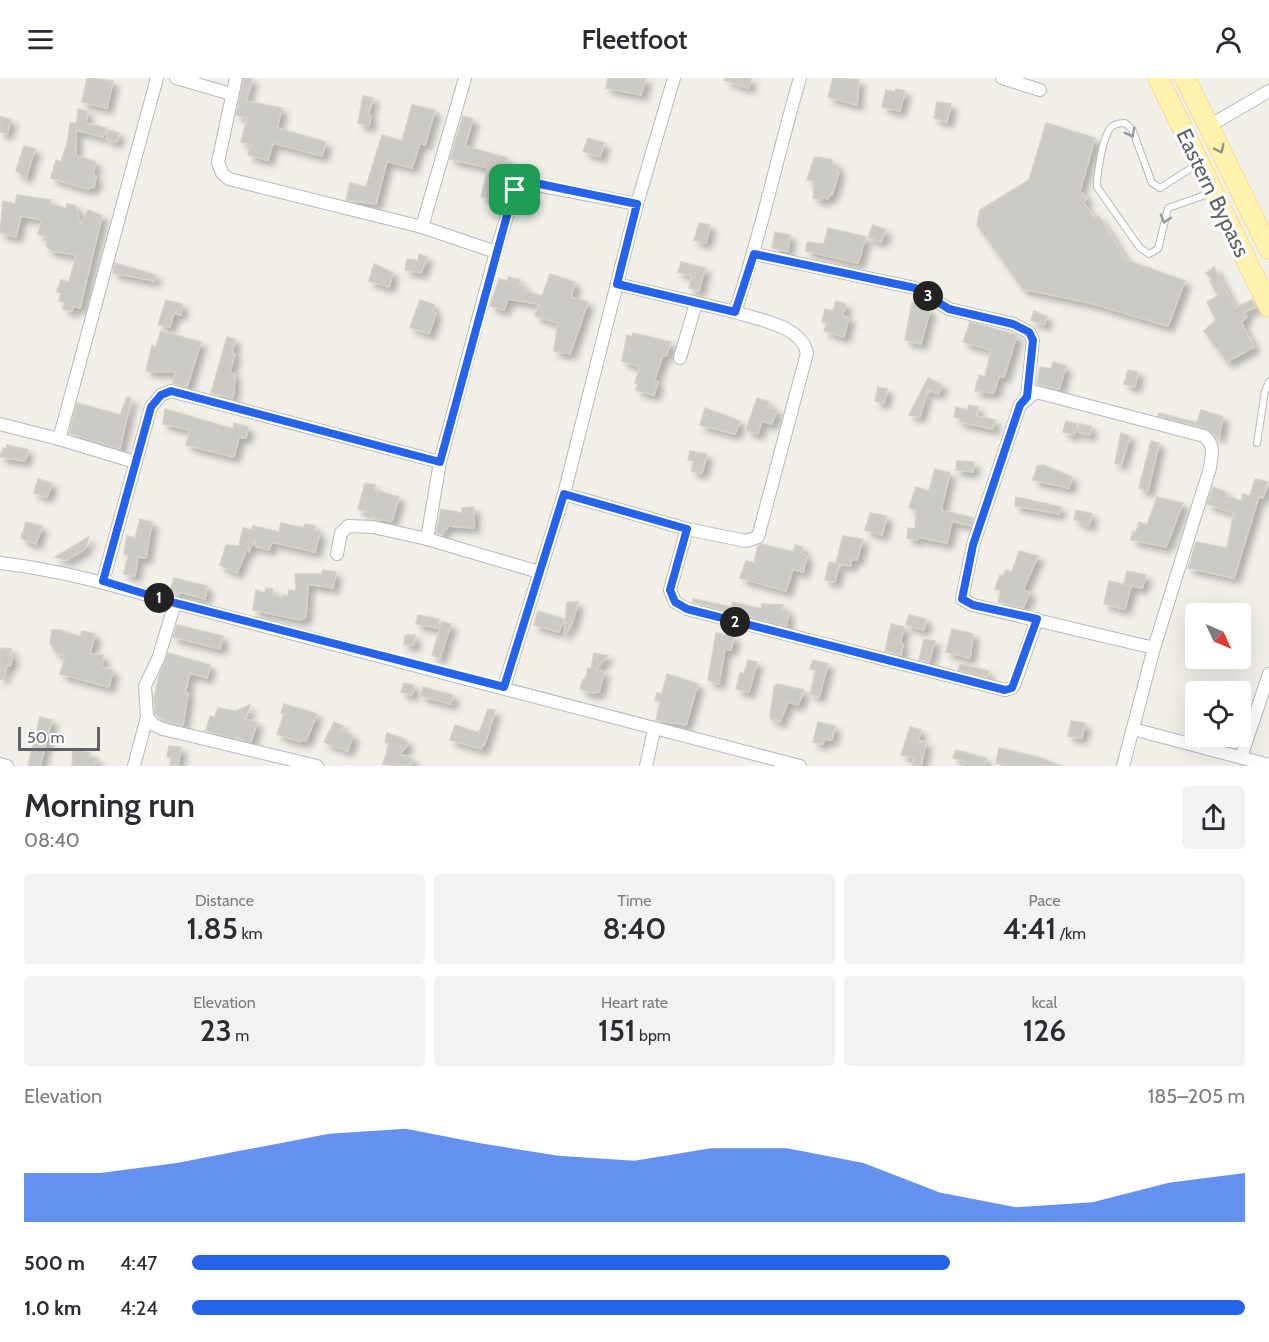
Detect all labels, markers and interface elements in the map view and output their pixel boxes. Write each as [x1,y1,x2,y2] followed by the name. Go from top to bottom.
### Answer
[24,23,57,56] icon: menu
[581,23,688,56] text: Fleetfoot
[1212,23,1245,56] icon: person
[1170,124,1256,262] street label: Eastern Bypass
[1124,127,1135,137] one-way arrow
[1213,143,1225,154] one-way arrow
[489,164,540,215] pin
[498,173,531,206] icon: arrive
[1160,214,1172,224] one-way arrow
[913,281,943,311] pin: 3
[924,286,932,305] text: 3
[144,583,174,613] pin: 1
[156,588,162,607] text: 1
[1185,603,1251,669] north arrow
[1185,603,1251,747] map controls
[720,607,750,637] pin: 2
[731,612,739,631] text: 2
[1185,681,1251,747] button: locate
[18,724,100,752] scale bar
[27,728,64,747] text: 50 m
[24,785,195,825] text: Morning run
[1182,786,1245,849] button: share
[24,828,80,852] text: 08:40
[195,891,254,910] text: Distance
[618,891,652,910] text: Time
[1029,891,1060,910] text: Pace
[186,910,238,947] text: 1.85
[603,910,666,947] text: 8:40
[1003,910,1056,947] text: 4:41
[238,924,263,943] text: km
[1056,924,1086,943] text: /km
[193,993,256,1012] text: Elevation
[601,993,668,1012] text: Heart rate
[1032,993,1057,1012] text: kcal
[200,1012,232,1049] text: 23
[598,1012,635,1049] text: 151
[1023,1012,1066,1049] text: 126
[232,1026,249,1045] text: m
[635,1026,671,1045] text: bpm
[24,1084,102,1108] text: Elevation
[1148,1084,1245,1108] text: 185–205 m
[24,1251,85,1275] text: 500 m
[120,1251,157,1275] text: 4:47
[24,1296,81,1320] text: 1.0 km
[120,1296,158,1320] text: 4:24

